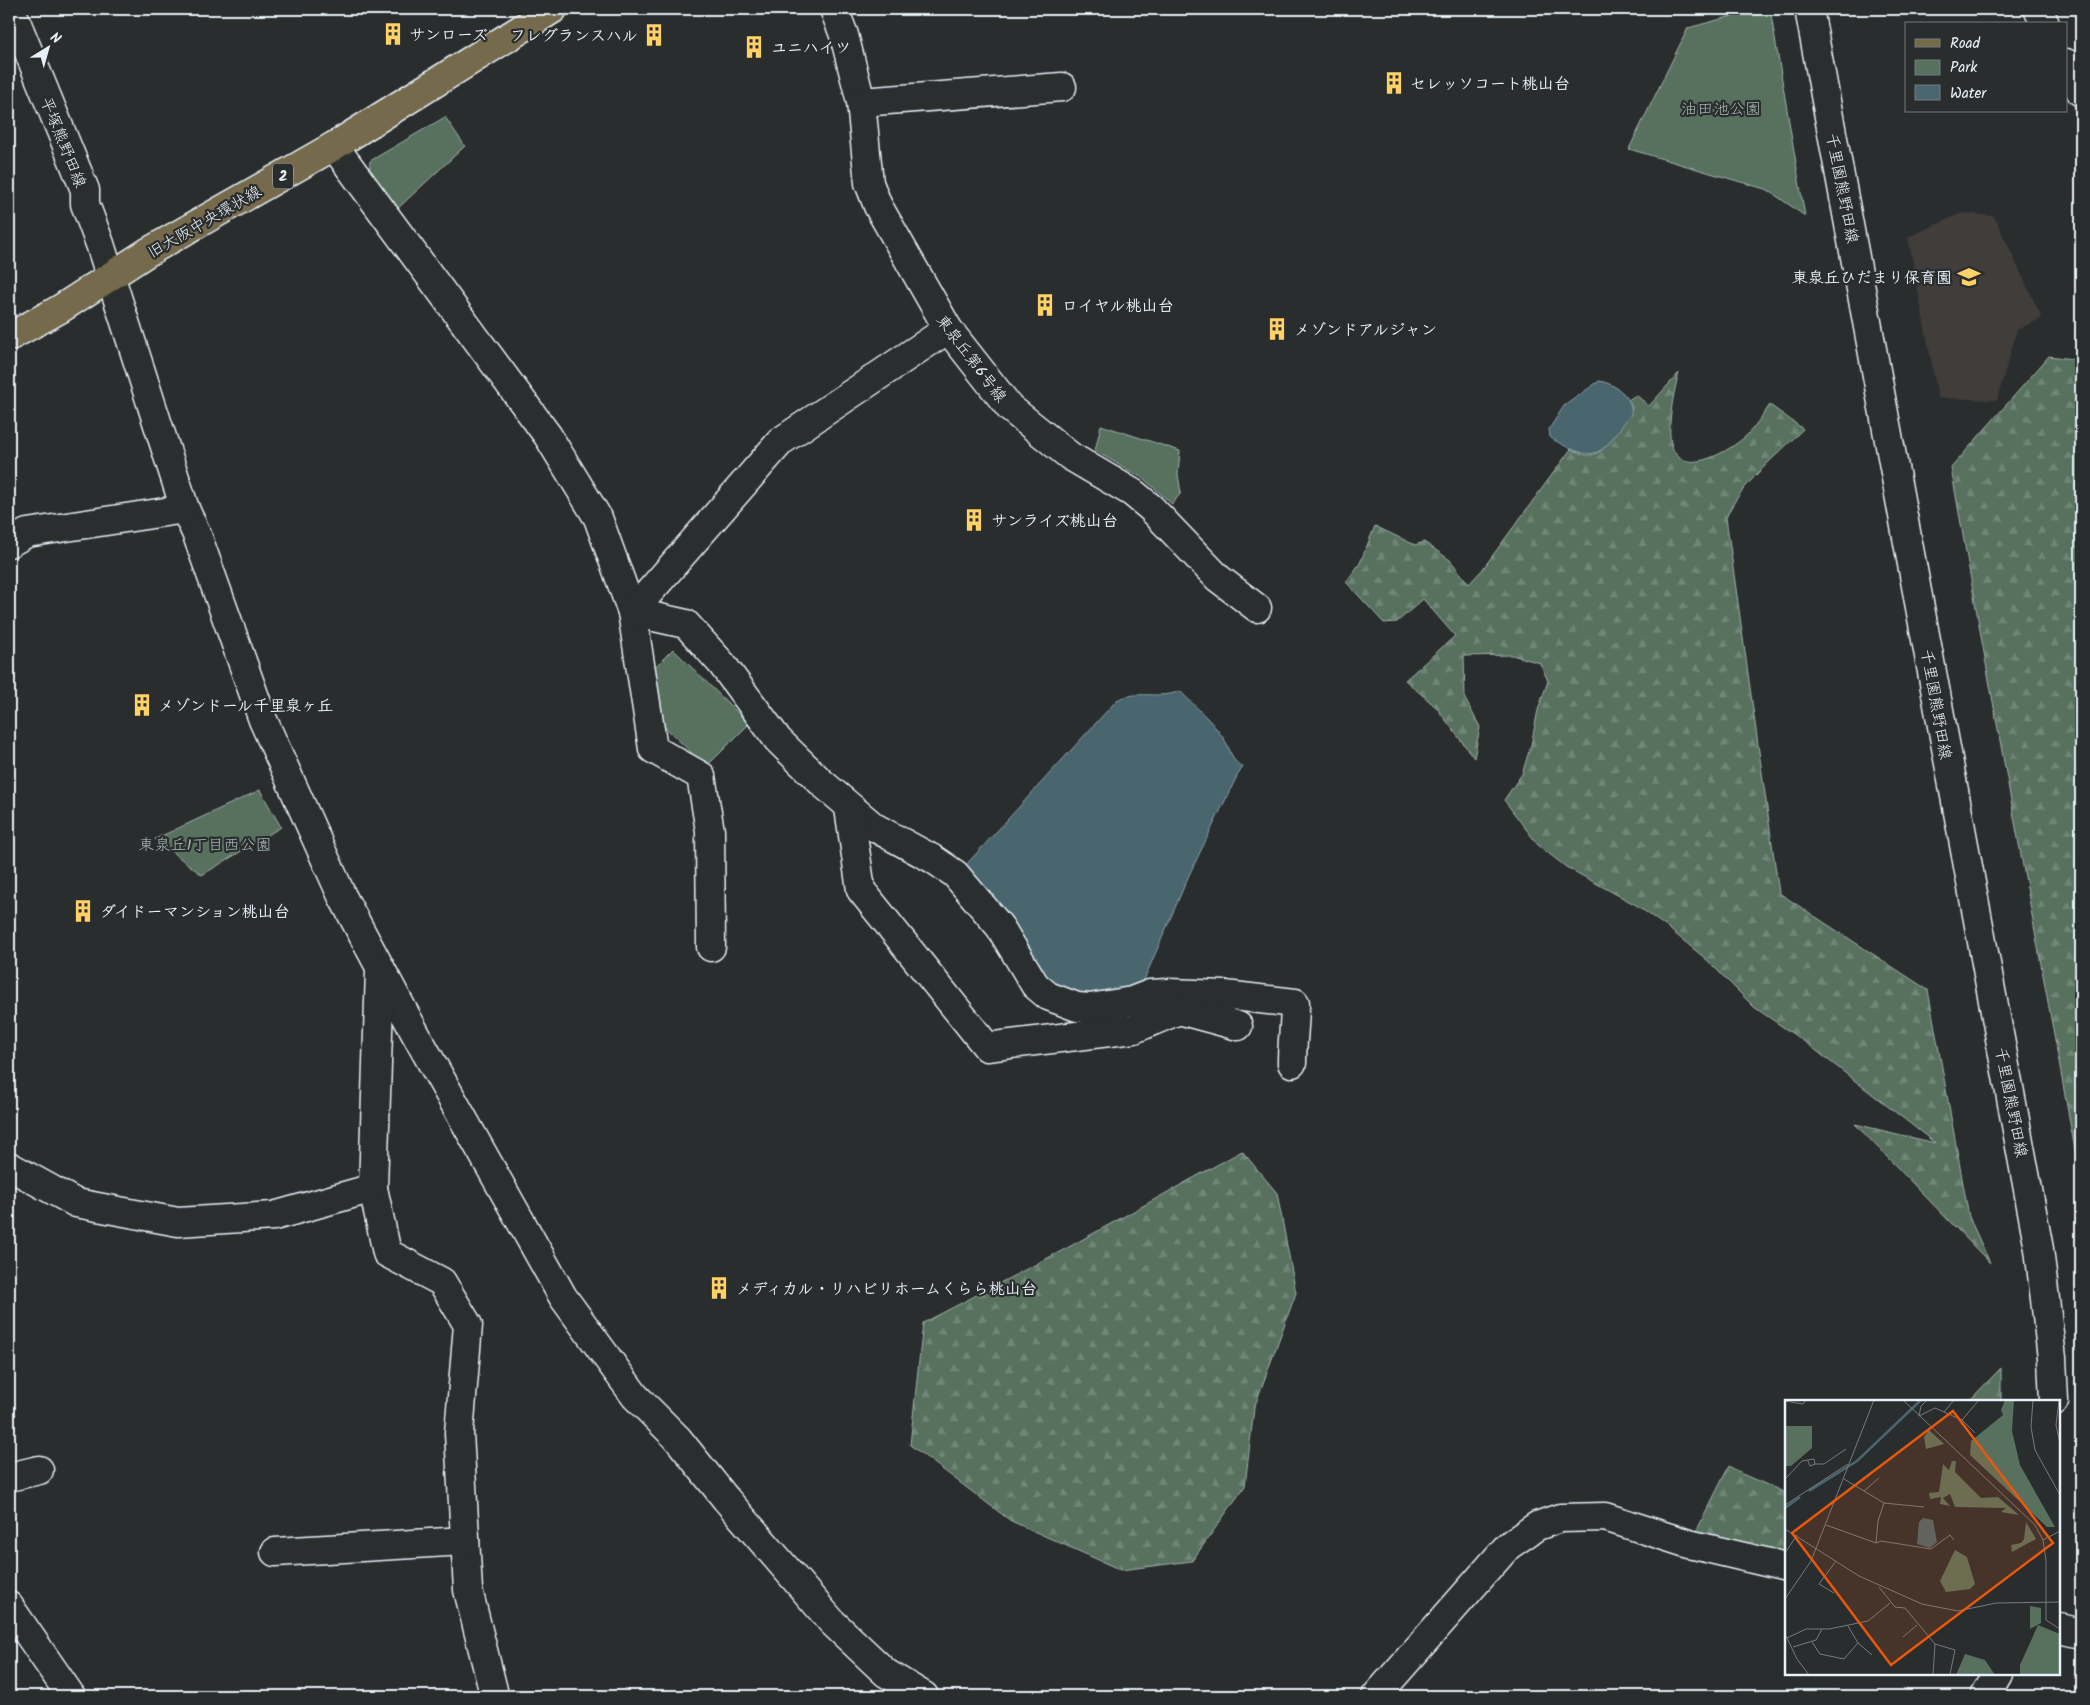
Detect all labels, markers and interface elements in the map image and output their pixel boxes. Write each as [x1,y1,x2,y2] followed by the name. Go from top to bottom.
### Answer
[380,21,406,47] building icon: サンローズ
[22,22,72,72] north arrow
[641,22,667,48] building icon: フレグランスハル
[1905,22,2068,112] legend
[409,23,488,48] place label: サンローズ
[510,24,638,49] place label: フレグランスハル
[45,27,65,50] text: N
[1950,32,1981,56] text: Road
[741,34,767,60] building icon: ユニハイツ
[771,36,851,61] place label: ユニハイツ
[1950,56,1978,80] text: Park
[1381,70,1407,96] building icon: セレッソコート桃山台
[1410,72,1570,97] place label: セレッソコート桃山台
[1950,82,1987,106] text: Water
[33,93,92,192] street label: 平塚熊野田線
[1681,97,1761,122] park label: 油田池公園
[1819,131,1864,246] street label: 千里園熊野田線
[273,164,293,188] road number: 2
[143,179,266,265] street label: 旧大阪中央環状線
[1956,264,1982,290] school or university icon: 東泉丘ひだまり保育園
[1792,266,1952,291] place label: 東泉丘ひだまり保育園
[1032,292,1058,318] building icon: ロイヤル桃山台
[1062,294,1174,319] place label: ロイヤル桃山台
[929,309,1012,408] street label: 東泉丘第6号線
[1264,316,1290,342] building icon: メゾンドアルジャン
[1294,318,1437,343] place label: メゾンドアルジャン
[961,507,987,533] building icon: サンライズ桃山台
[991,509,1118,534] place label: サンライズ桃山台
[1913,647,1958,762] street label: 千里園熊野田線
[129,692,155,718] building icon: メゾンドール千里泉ヶ丘
[158,694,333,719] place label: メゾンドール千里泉ヶ丘
[138,833,272,858] park label: 東泉丘1丁目西公園
[70,898,96,924] building icon: ダイドーマンション桃山台
[100,900,290,925] place label: ダイドーマンション桃山台
[1988,1045,2033,1160] street label: 千里園熊野田線
[706,1275,732,1301] building icon: メディカル・リハビリホームくらら桃山台
[736,1277,1037,1302] place label: メディカル・リハビリホームくらら桃山台
[1785,1400,2060,1675] inset map

